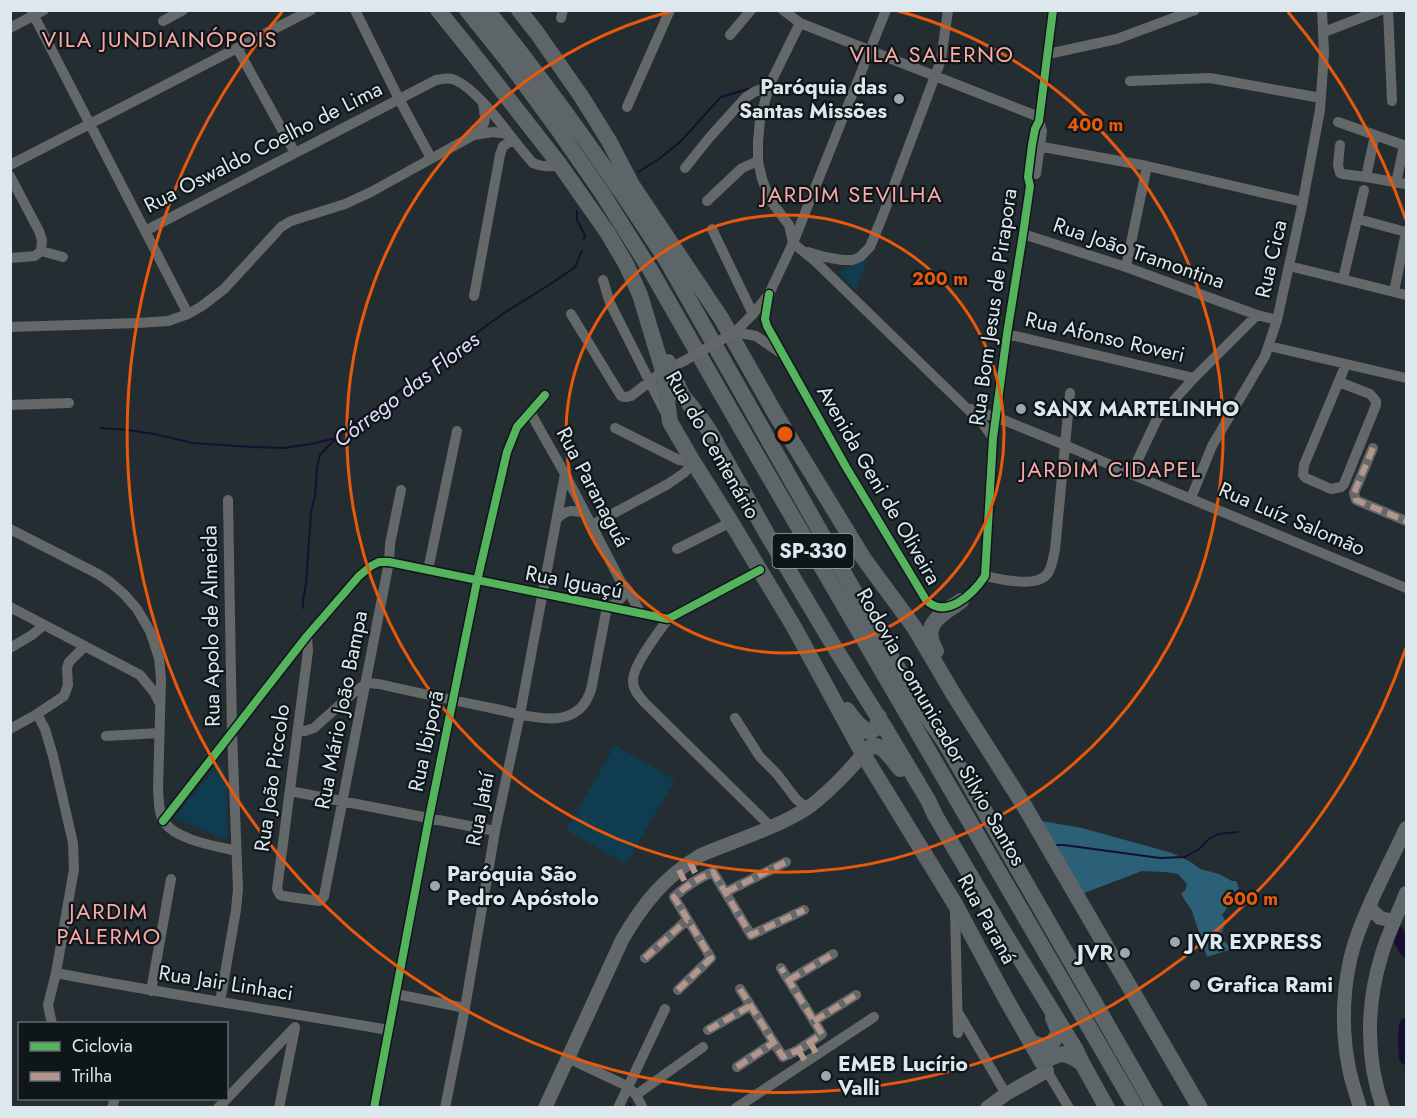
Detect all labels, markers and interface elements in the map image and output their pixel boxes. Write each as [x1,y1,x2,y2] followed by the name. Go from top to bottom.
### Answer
[42,23,278,55] district label: VILA JUNDIAINÓPOIS
[850,38,1014,70] district label: VILA SALERNO
[739,72,887,126] place label: Paróquia das Santas Missões
[139,74,387,220] street label: Rua Oswaldo Coelho de Lima
[892,92,906,106] marker: Paróquia das Santas Missões
[1067,112,1123,138] text: 400 m
[758,178,943,210] district label: JARDIM SEVILHA
[961,186,1025,428] street label: Rua Bom Jesus de Pirapora
[1049,210,1229,296] street label: Rua João Tramontina
[1247,217,1295,301] street label: Rua Cica
[912,266,968,292] text: 200 m
[1022,304,1188,370] street label: Rua Afonso Roveri
[326,323,486,455] water label: Córrego das Flores
[658,365,768,525] street label: Rua do Centenário
[810,380,948,590] street label: Avenida Geni de Oliveira
[1033,394,1239,424] place label: SANX MARTELINHO
[1014,402,1028,416] marker: SANX MARTELINHO
[549,422,637,552] street label: Rua Paranaguá
[775,424,795,444] centre of rings
[1017,453,1202,485] district label: JARDIM CIDAPEL
[1214,475,1370,563] street label: Rua Luíz Salomão
[194,525,228,727] street label: Rua Apolo de Almeida
[772,534,854,568] road number: SP-330
[523,558,625,606] street label: Rua Iguaçú
[849,583,1033,871] street label: Rodovia Comunicador Silvio Santos
[307,608,375,812] street label: Rua Mário João Bampa
[401,688,451,794] street label: Rua Ibiporã
[247,702,297,854] street label: Rua João Piccolo
[458,768,502,849] street label: Rua Jataí
[447,859,599,913] place label: Paróquia São Pedro Apóstolo
[950,869,1024,969] street label: Rua Paraná
[428,879,442,893] marker: Paróquia São Pedro Apóstolo
[1222,886,1278,912] text: 600 m
[56,895,162,952] district label: JARDIM PALERMO
[1183,927,1322,957] place label: JVR EXPRESS
[1168,935,1182,949] marker: JVR EXPRESS
[1073,938,1113,968] place label: JVR
[1118,946,1132,960] marker: JVR
[157,958,295,1008] street label: Rua Jair Linhaci
[1207,970,1333,1000] place label: Grafica Rami
[1188,978,1202,992] marker: Grafica Rami
[18,1022,228,1100] legend
[72,1033,133,1059] text: Ciclovia
[837,1049,968,1103] place label: EMEB Lucírio Valli
[72,1063,112,1089] text: Trilha
[819,1069,833,1083] marker: EMEB Lucírio Valli

